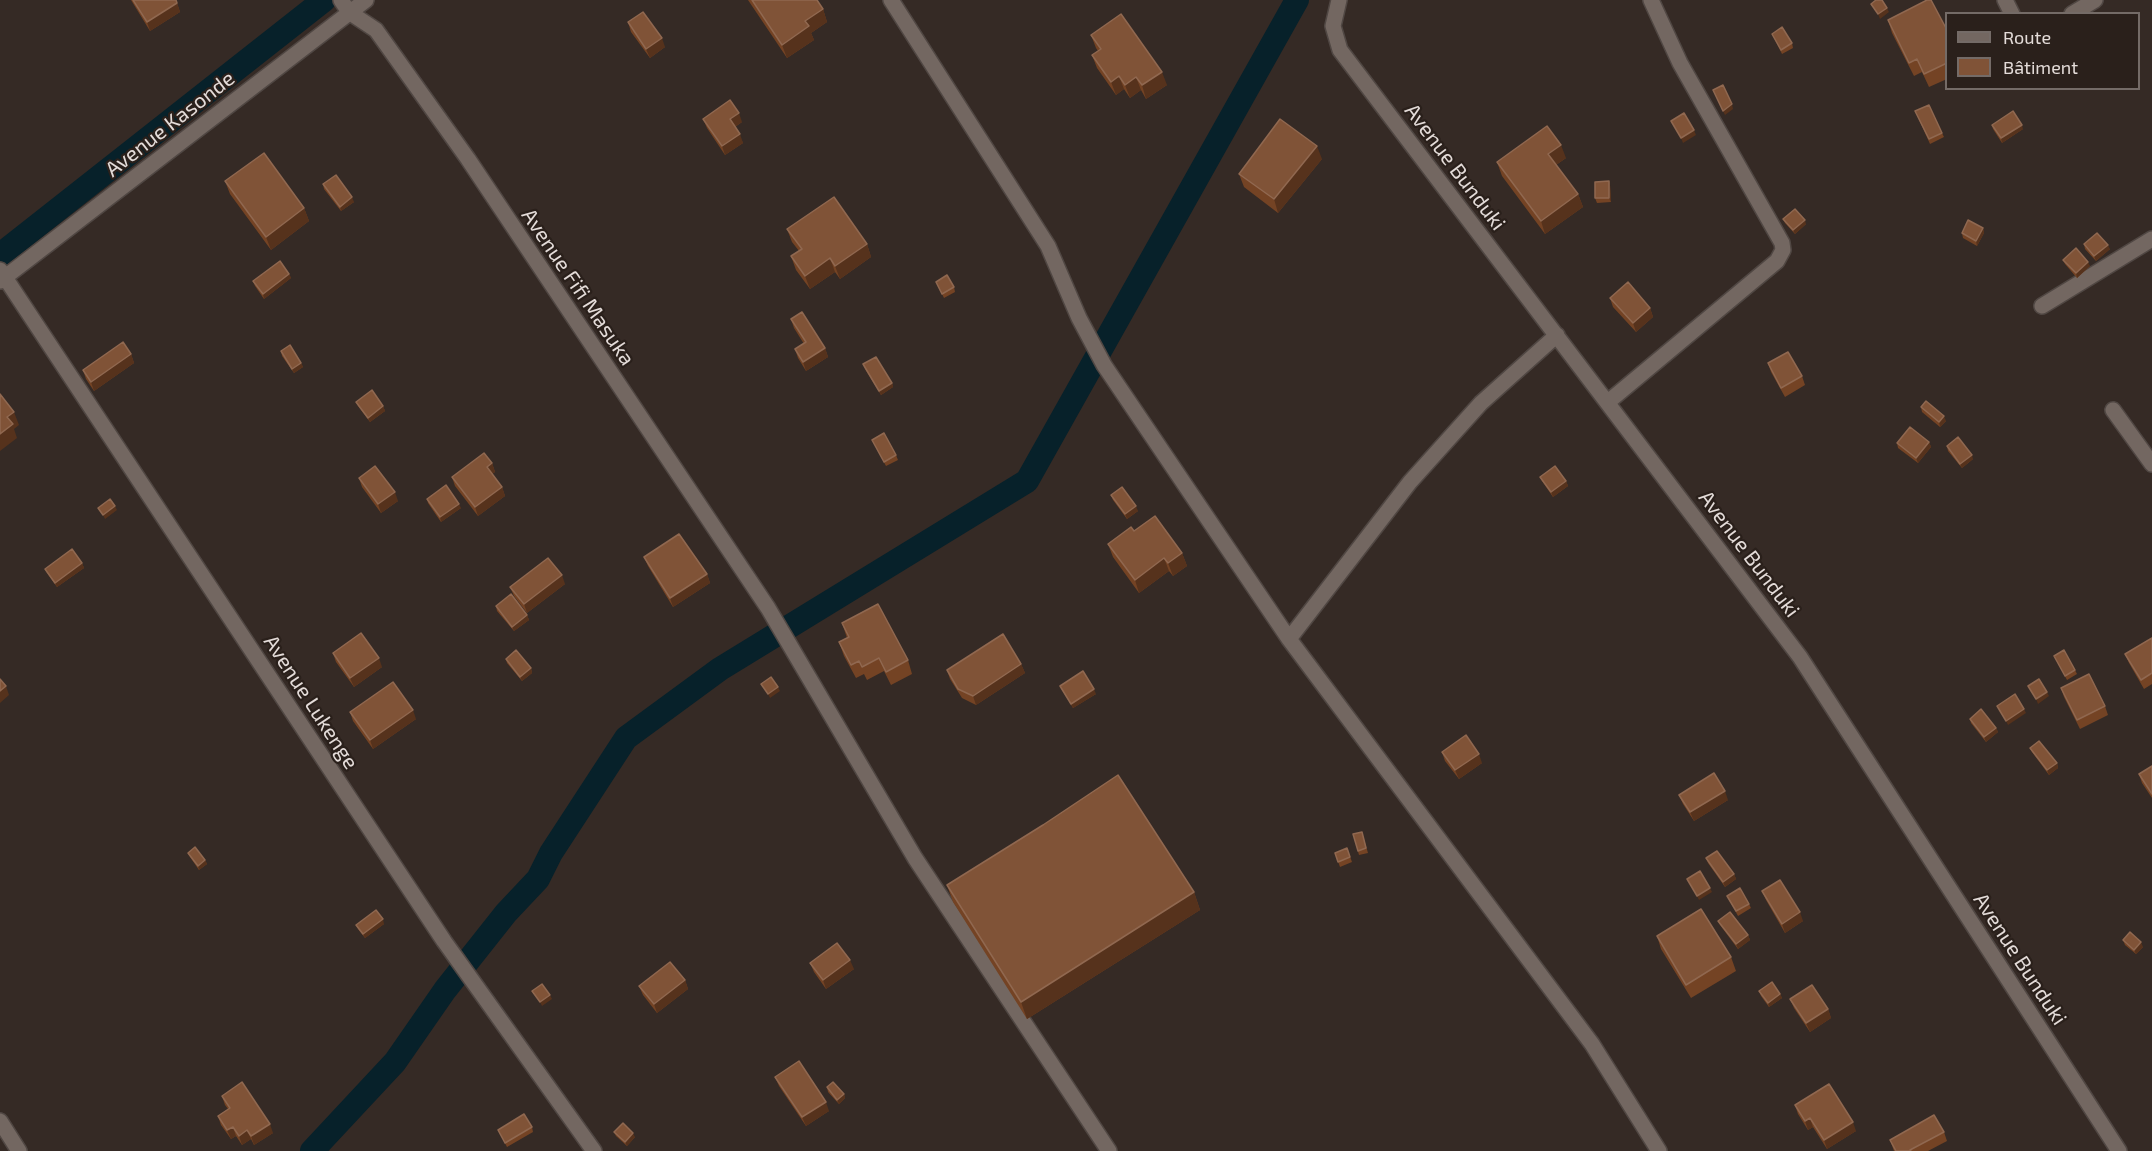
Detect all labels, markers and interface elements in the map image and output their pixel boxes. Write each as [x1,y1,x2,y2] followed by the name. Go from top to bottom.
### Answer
[1945,12,2140,90] legend
[2003,26,2051,48] text: Route
[2003,56,2078,78] text: Bâtiment
[100,66,240,182] street label: Avenue Kasonde
[1399,99,1511,235] street label: Avenue Bunduki
[516,204,640,370] street label: Avenue Fifi Masuka
[1693,486,1805,622] street label: Avenue Bunduki
[258,630,364,774] street label: Avenue Lukenge
[1968,888,2072,1030] street label: Avenue Bunduki

